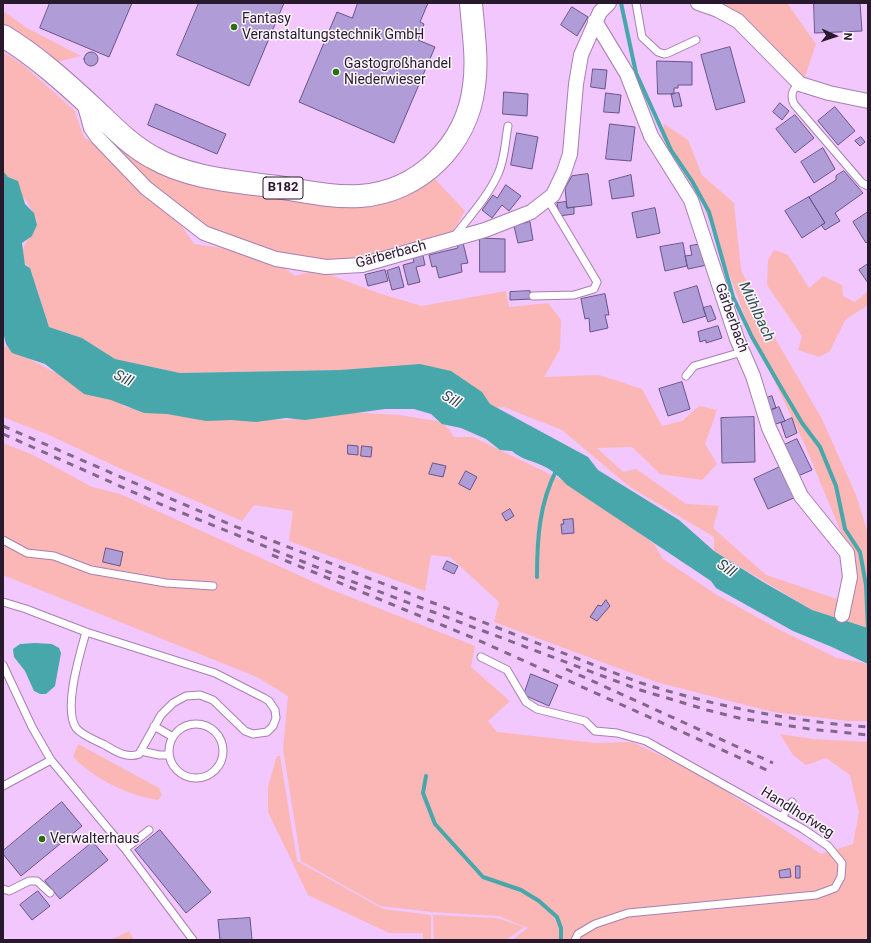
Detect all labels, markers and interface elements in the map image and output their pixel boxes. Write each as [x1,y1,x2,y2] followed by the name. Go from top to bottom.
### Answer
[242,11,424,44] place label: Fantasy Veranstaltungstechnik GmbH
[815,16,855,56] north arrow
[229,22,239,32] marker: Fantasy Veranstaltungstechnik GmbH
[841,32,854,41] text: N
[344,56,451,88] place label: Gastogroßhandel Niederwieser
[331,67,341,77] marker: Gastogroßhandel Niederwieser
[263,177,303,199] road number: B182
[354,238,428,272] street label: Gärberbach
[734,279,778,345] water label: Mühlbach
[711,281,751,355] street label: Gärberbach
[110,367,136,391] water label: Sill
[438,387,464,413] water label: Sill
[713,556,739,582] water label: Sill
[757,784,837,842] street label: Handlhofweg
[50,831,139,847] place label: Verwalterhaus
[37,834,47,844] marker: Verwalterhaus

